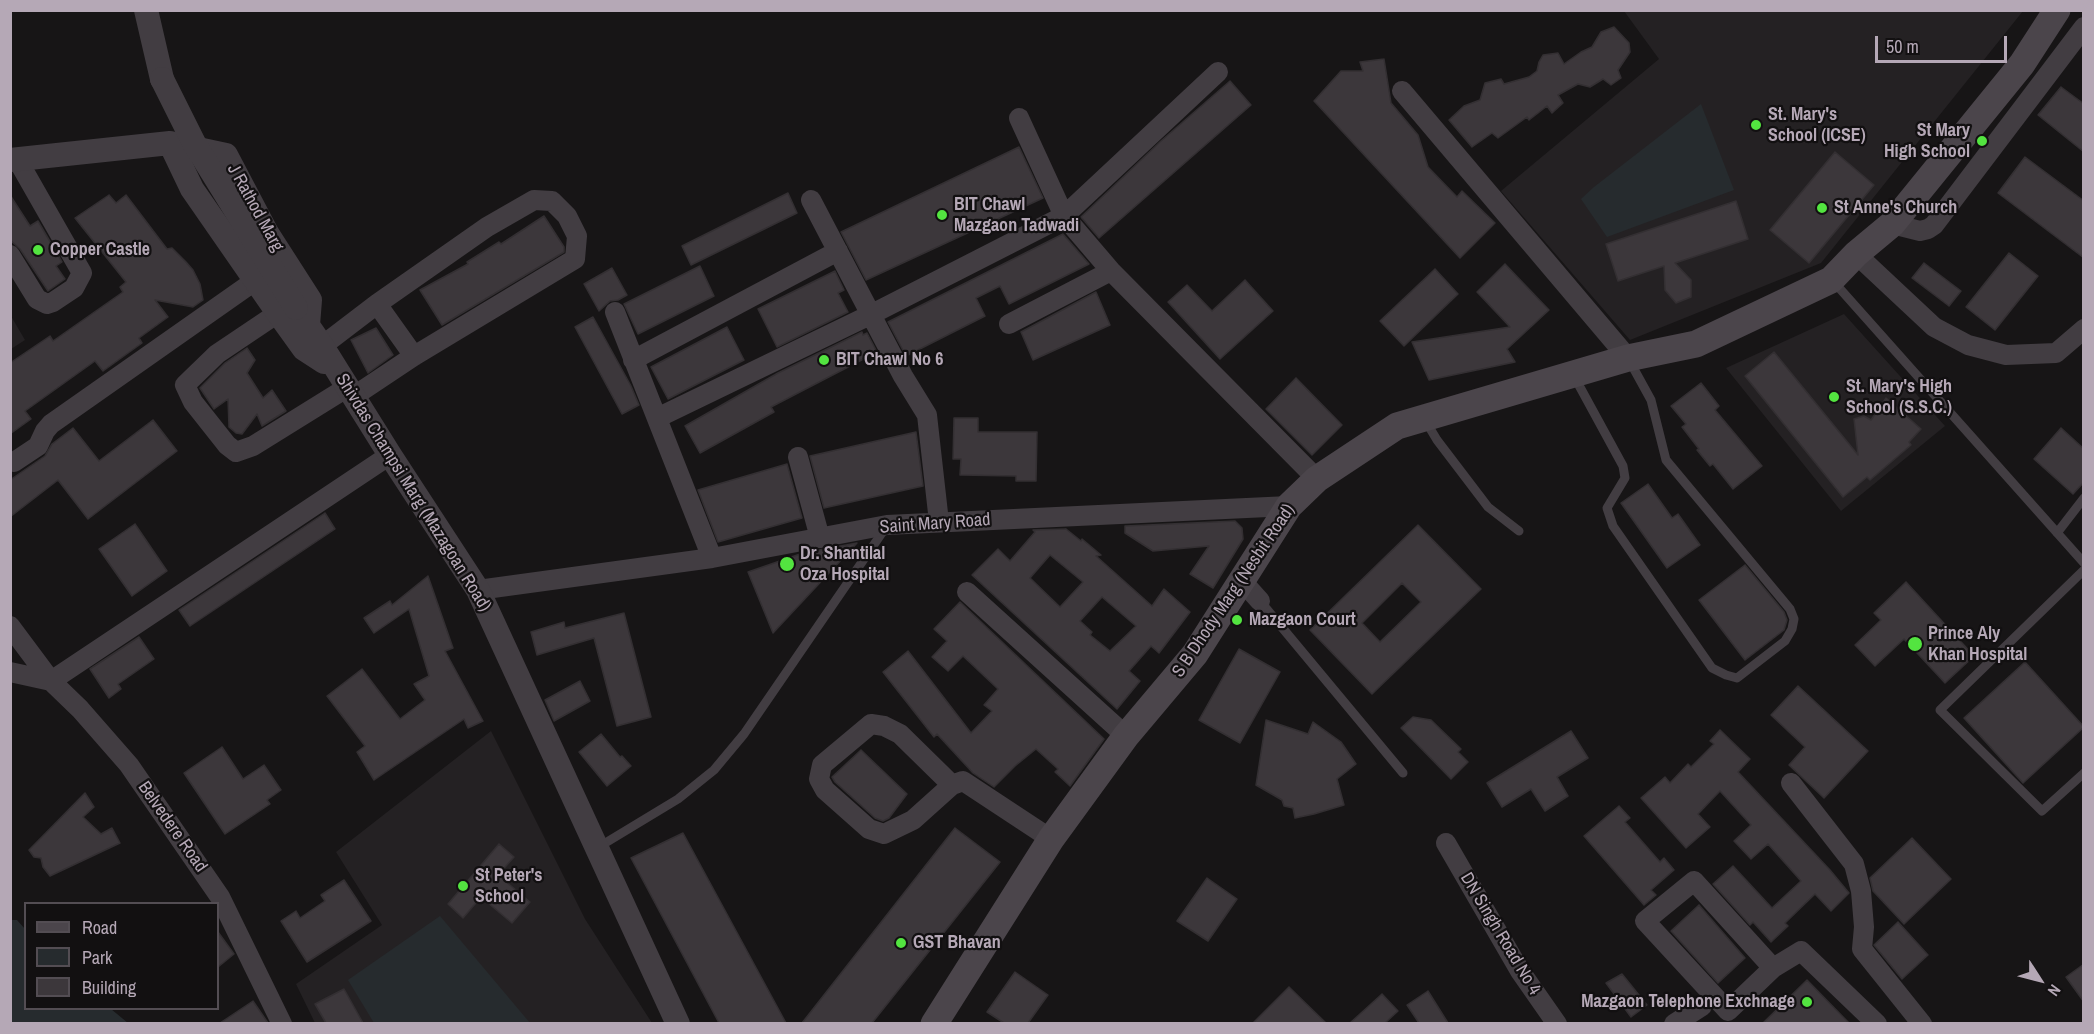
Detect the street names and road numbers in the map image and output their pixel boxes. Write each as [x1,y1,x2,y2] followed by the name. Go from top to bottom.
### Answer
[222,160,288,256] street label: J Rathod Marg
[331,370,495,616] street label: Shivdas Champsi Marg (Mazagoan Road)
[1168,500,1300,682] street label: S B Dhody Marg (Nesbit Road)
[879,509,991,539] street label: Saint Mary Road
[133,777,211,877] street label: Belvedere Road
[1455,869,1545,999] street label: DN Singh Road No 4

